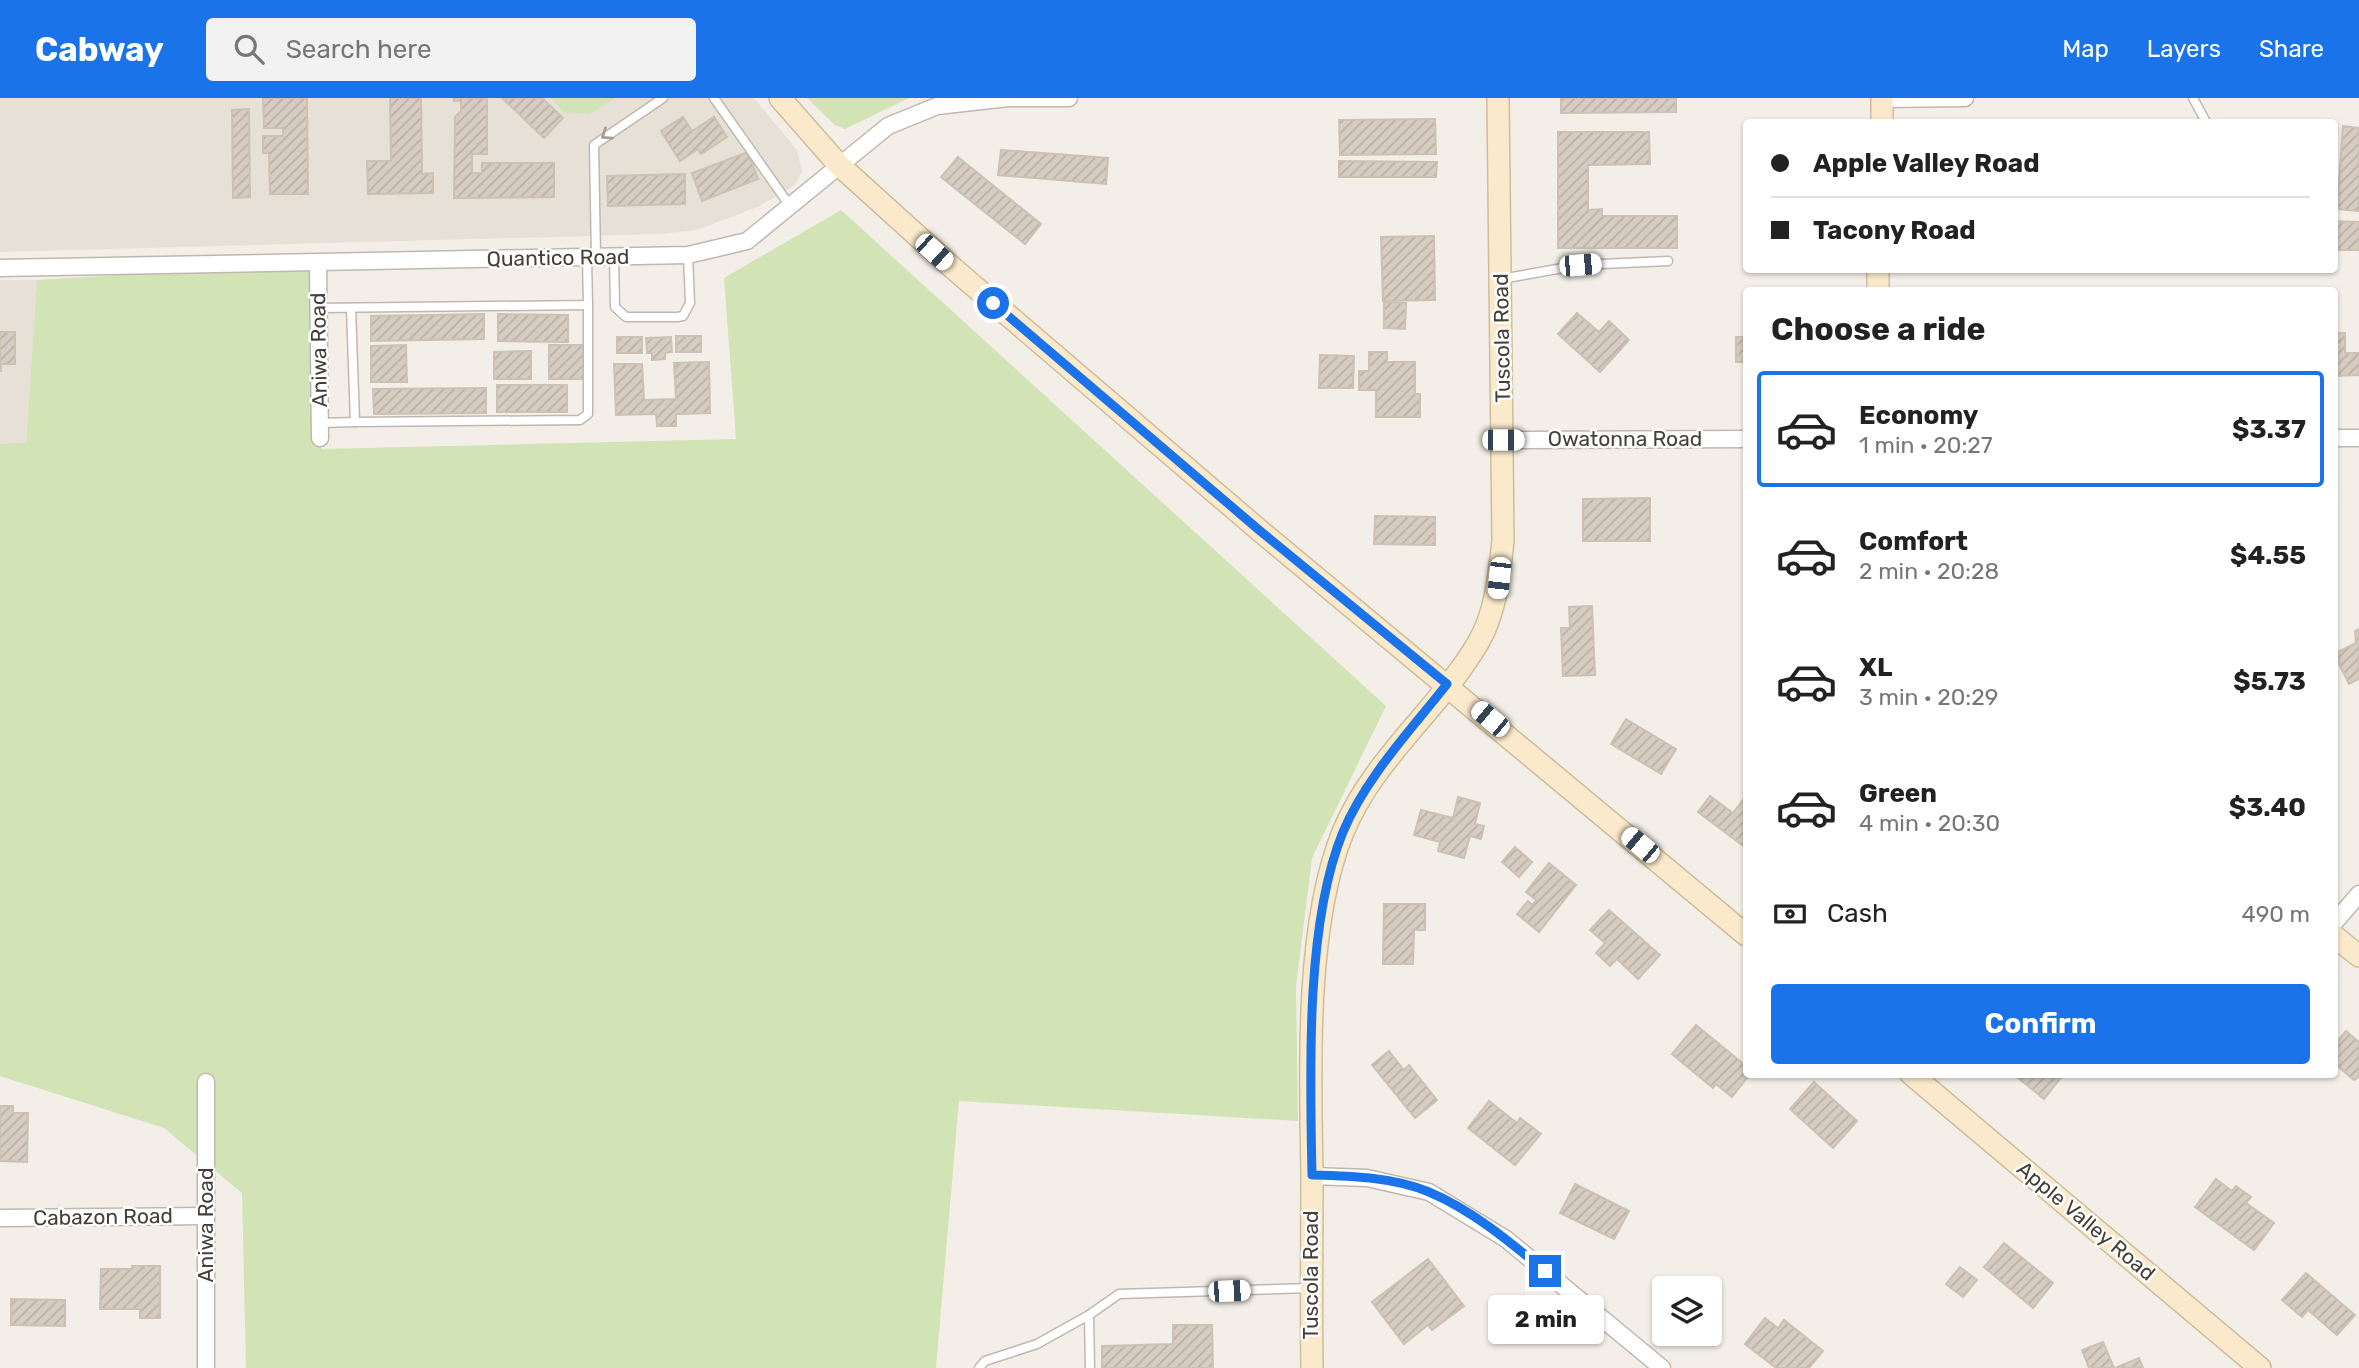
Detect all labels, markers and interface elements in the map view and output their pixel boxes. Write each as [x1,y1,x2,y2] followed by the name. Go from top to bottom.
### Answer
[206,18,696,81] search box
[35,30,164,69] text: Cabway
[230,30,268,68] icon: search
[286,34,432,65] text: Search here
[2062,35,2109,63] text: Map
[2147,35,2221,63] text: Layers
[2259,35,2324,63] text: Share
[601,127,614,139] one-way arrow
[1813,148,2040,179] text: Apple Valley Road
[1813,215,1976,246] text: Tacony Road
[912,230,957,274] car
[486,244,630,271] street label: Quantico Road
[1559,253,1602,277] car
[1488,273,1515,403] street label: Tuscola Road
[977,287,1009,319] route start
[305,292,332,408] street label: Aniwa Road
[1771,310,1985,348] text: Choose a ride
[1775,398,1838,461] icon: car
[1859,400,1978,431] text: Economy
[2232,414,2306,445] text: $3.37
[1548,426,1702,451] street label: Owatonna Road
[1483,430,1525,451] car
[1859,431,1993,459] text: 1 min · 20:27
[1775,524,1838,587] icon: car
[1859,526,1968,557] text: Comfort
[2230,540,2306,571] text: $4.55
[1487,556,1512,600] car
[1859,557,1999,585] text: 2 min · 20:28
[1775,650,1838,713] icon: car
[1859,652,1892,683] text: XL
[2233,666,2306,697] text: $5.73
[1859,683,1998,711] text: 3 min · 20:29
[1468,697,1513,741] car
[1775,776,1838,839] icon: car
[1859,778,1937,809] text: Green
[2229,792,2306,823] text: $3.40
[1859,809,2000,837] text: 4 min · 20:30
[1618,823,1663,867] car
[1771,895,1809,933] icon: cash
[1827,898,1888,929] text: Cash
[2242,900,2310,928] text: 490 m
[1771,984,2310,1064] button: Confirm
[2012,1156,2160,1286] street label: Apple Valley Road
[193,1168,218,1282] street label: Aniwa Road
[33,1203,173,1230] street label: Cabazon Road
[1298,1210,1323,1340] street label: Tuscola Road
[1529,1255,1561,1287] route end
[1652,1276,1722,1346] map controls
[1652,1276,1722,1346] button: layers
[1208,1280,1251,1302] car
[1487,1296,1603,1344] callout: 2 min
[1515,1305,1577,1333] text: 2 min

